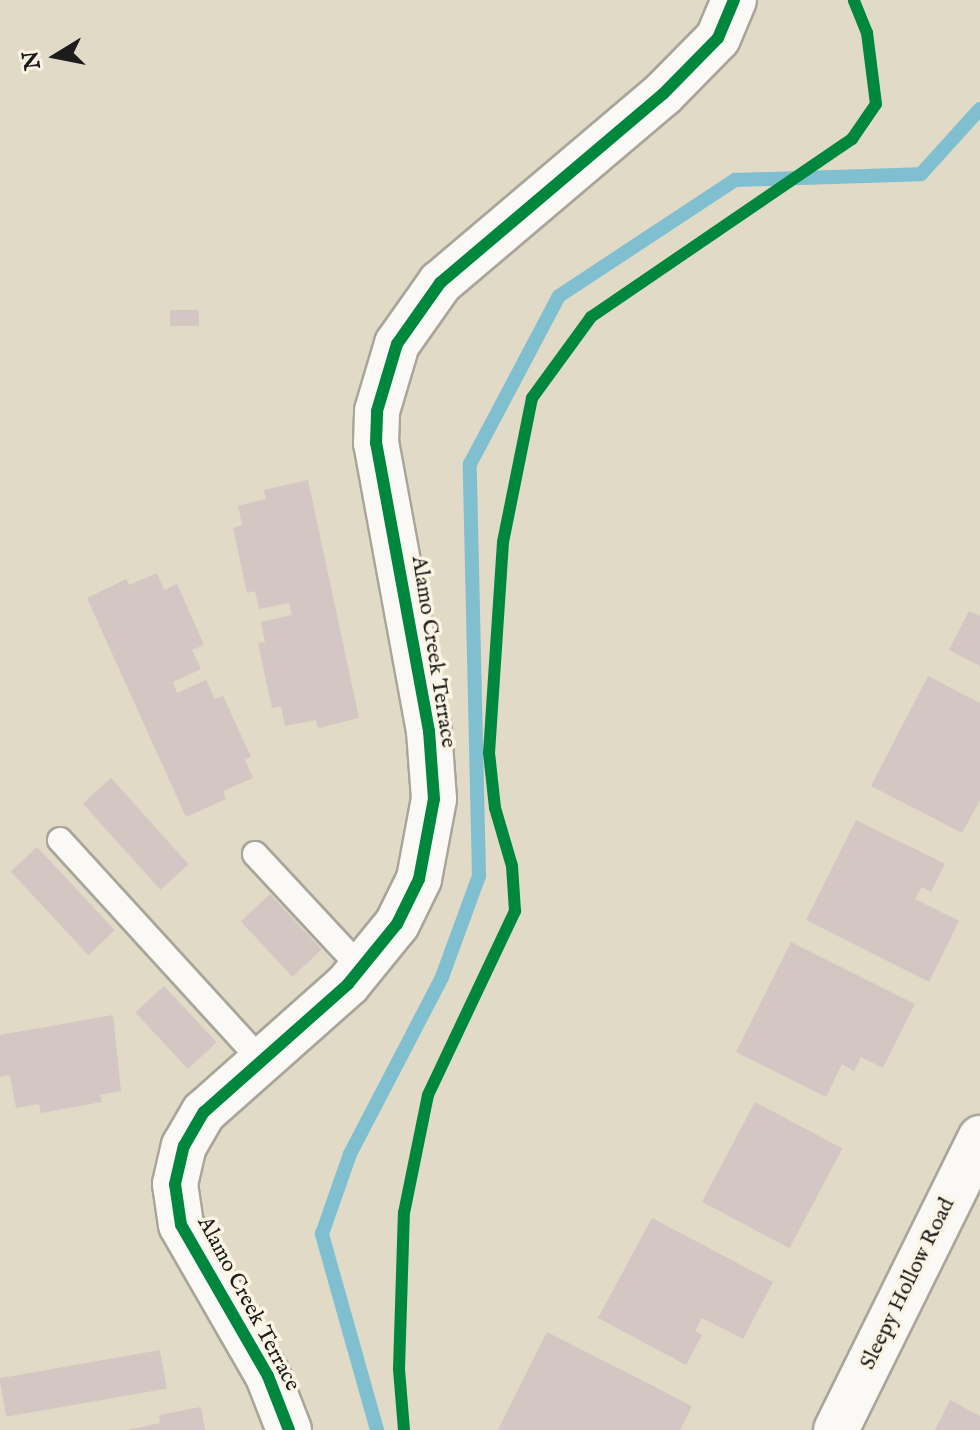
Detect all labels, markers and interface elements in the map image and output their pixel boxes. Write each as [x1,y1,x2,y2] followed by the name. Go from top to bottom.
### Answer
[16,16,96,96] north arrow
[17,48,48,72] text: N
[405,554,461,750] street label: Alamo Creek Terrace
[855,1194,961,1374] street label: Sleepy Hollow Road
[191,1212,305,1396] street label: Alamo Creek Terrace

